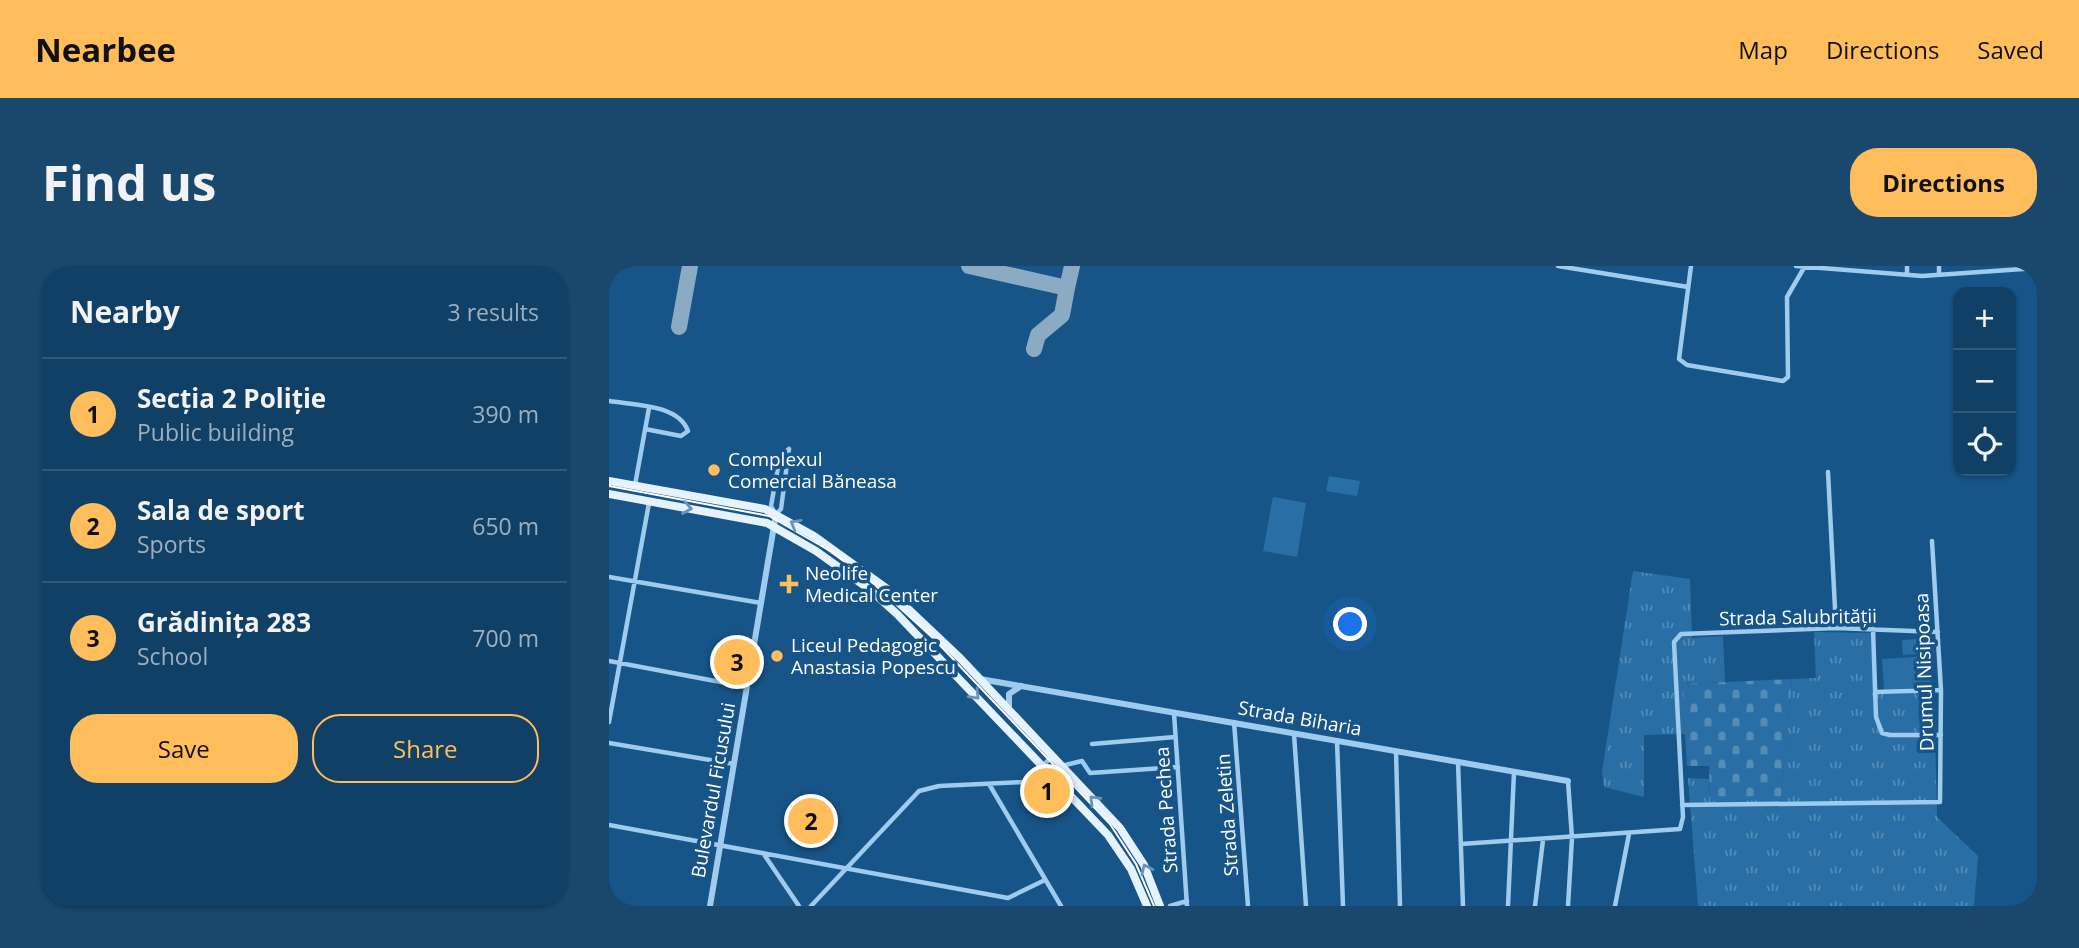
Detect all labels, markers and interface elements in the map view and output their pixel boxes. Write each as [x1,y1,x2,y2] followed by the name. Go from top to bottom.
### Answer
[35,27,176,72] text: Nearbee
[1738,33,1788,66] text: Map
[1826,33,1939,66] text: Directions
[1977,33,2044,66] text: Saved
[1850,148,2037,217] button: Directions
[42,149,216,215] text: Find us
[1953,287,2016,476] map controls
[1953,287,2016,350] button: +
[70,291,180,332] text: Nearby
[448,296,539,328] text: 3 results
[1953,350,2016,413] button: −
[137,380,326,416] text: Secția 2 Poliție
[86,398,100,430] text: 1
[472,398,539,430] text: 390 m
[1953,413,2016,476] button: locate
[137,416,294,448] text: Public building
[728,446,897,494] place label: Complexul Comercial Băneasa
[706,462,722,478] marker: Complexul Comercial Băneasa
[137,492,305,528] text: Sala de sport
[682,500,693,515] one-way arrow
[86,510,100,542] text: 2
[472,510,539,542] text: 650 m
[790,519,803,532] one-way arrow
[137,528,206,560] text: Sports
[805,560,938,608] place label: Neolife Medical Center
[779,574,799,594] marker: Neolife Medical Center
[1908,592,1940,752] street label: Drumul Nisipoasa
[1719,603,1877,631] street label: Strada Salubrității
[137,604,311,640] text: Grădinița 283
[1333,607,1367,641] your location
[86,622,100,654] text: 3
[472,622,539,654] text: 700 m
[791,632,956,680] place label: Liceul Pedagogic Anastasia Popescu
[714,636,760,688] pin: 3
[137,640,208,672] text: School
[769,648,785,664] marker: Liceul Pedagogic Anastasia Popescu
[967,687,979,700] one-way arrow
[1236,694,1364,742] street label: Strada Biharia
[685,700,741,880] street label: Bulevardul Ficusului
[70,714,298,783] button: Save
[312,714,539,783] button: Share
[1149,746,1183,874] street label: Strada Pechea
[1210,753,1244,877] street label: Strada Zeletin
[1024,765,1070,817] pin: 1
[788,795,834,847] pin: 2
[1089,795,1102,808] one-way arrow
[1140,864,1154,876] one-way arrow

